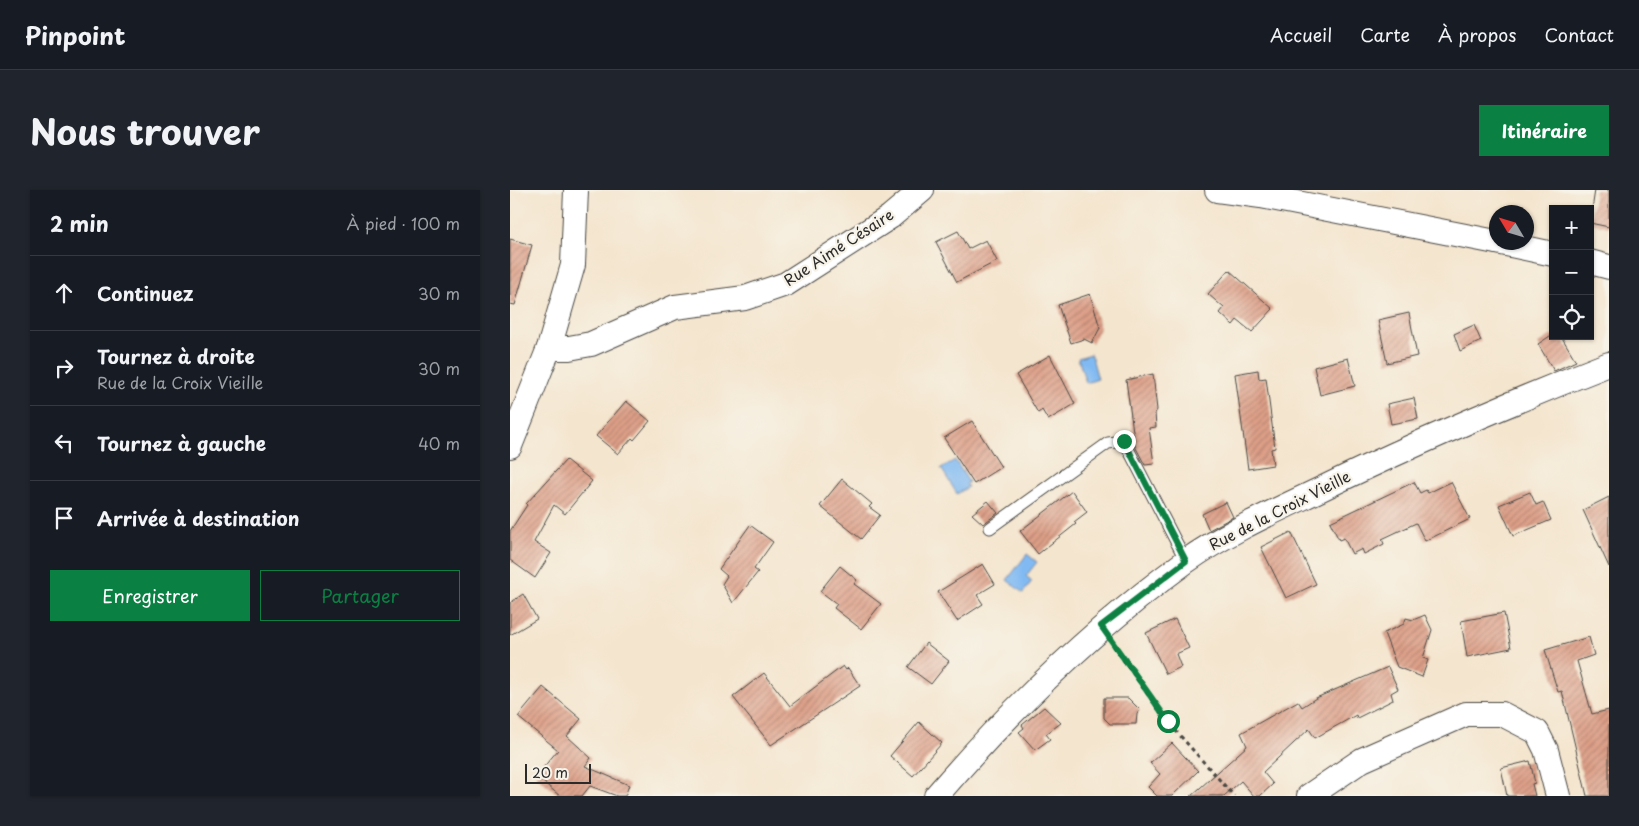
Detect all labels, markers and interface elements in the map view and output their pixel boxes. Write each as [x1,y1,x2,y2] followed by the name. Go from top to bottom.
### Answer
[25,17,126,53] text: Pinpoint
[1270,21,1332,48] text: Accueil
[1360,21,1410,48] text: Carte
[1438,21,1516,48] text: À propos
[1544,21,1614,48] text: Contact
[30,104,260,157] text: Nous trouver
[1479,105,1609,156] button: Itinéraire
[779,203,898,291] street label: Rue Aimé Césaire
[1489,205,1534,250] north arrow
[1549,205,1594,340] map controls
[1549,205,1594,250] button: +
[50,207,109,239] text: 2 min
[347,211,460,235] text: À pied · 100 m
[1549,250,1594,295] button: −
[50,279,78,307] icon: ahead
[97,279,194,307] text: Continuez
[418,281,460,305] text: 30 m
[1549,295,1594,340] button: locate
[97,342,255,370] text: Tournez à droite
[50,354,78,382] icon: right
[418,356,460,380] text: 30 m
[97,370,263,394] text: Rue de la Croix Vieille
[50,429,78,457] icon: left
[97,429,266,457] text: Tournez à gauche
[1113,430,1136,453] route end
[418,431,460,455] text: 40 m
[1205,464,1354,555] street label: Rue de la Croix Vieille
[50,504,78,532] icon: arrive
[97,504,300,532] text: Arrivée à destination
[50,570,250,621] button: Enregistrer
[260,570,460,621] button: Partager
[1157,710,1180,733] route start
[525,761,591,784] scale bar
[532,762,568,783] text: 20 m

